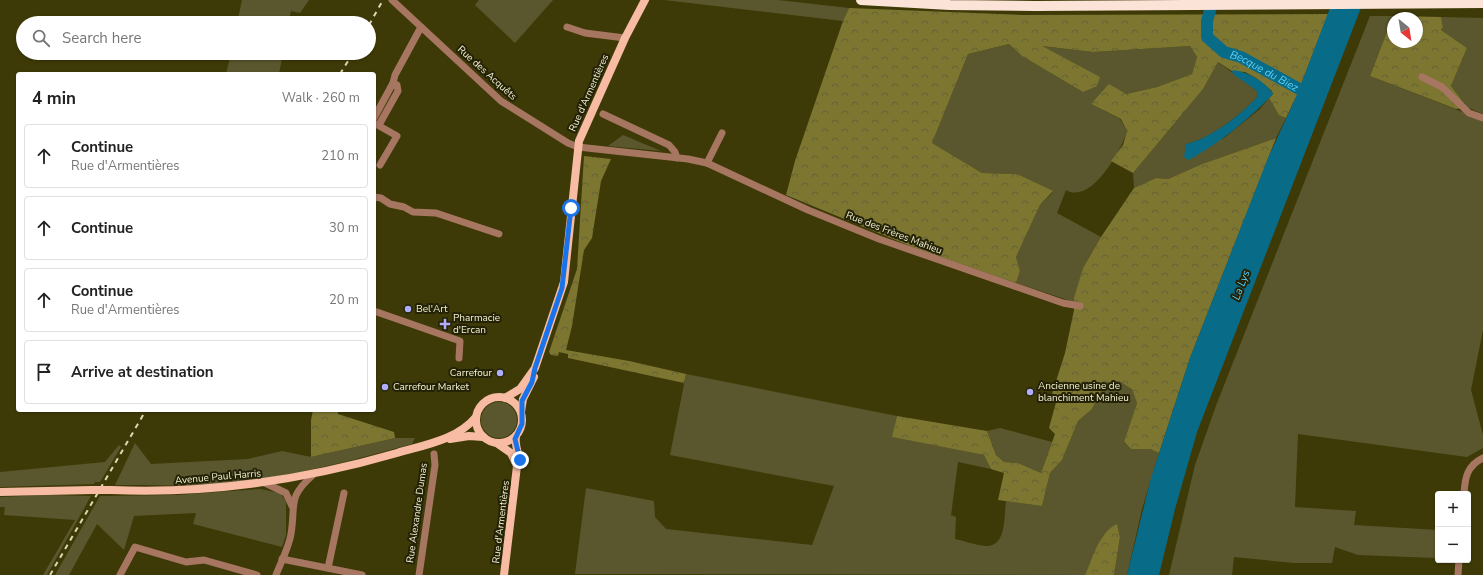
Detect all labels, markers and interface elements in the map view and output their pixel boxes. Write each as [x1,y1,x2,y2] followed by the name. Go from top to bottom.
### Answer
[1387,12,1423,48] north arrow
[16,16,376,60] search box
[30,27,52,49] icon: search
[62,28,142,48] text: Search here
[454,43,520,104] street label: Rue des Acquêts
[1228,47,1302,95] water label: Becque du Biez
[566,52,612,134] street label: Rue d'Armentières
[32,87,76,110] text: 4 min
[282,89,360,107] text: Walk · 260 m
[71,137,133,157] text: Continue
[33,145,55,167] icon: ahead
[321,147,359,165] text: 210 m
[71,157,179,175] text: Rue d'Armentières
[562,199,580,217] route start
[844,208,944,258] street label: Rue des Frères Mahieu
[33,217,55,239] icon: ahead
[71,218,133,238] text: Continue
[329,219,359,237] text: 30 m
[1228,268,1254,302] water label: La Lys
[71,281,133,301] text: Continue
[33,289,55,311] icon: ahead
[329,291,359,309] text: 20 m
[71,301,179,319] text: Rue d'Armentières
[416,302,448,316] place label: Bel'Art
[403,304,413,314] marker: Bel'Art
[453,311,500,337] place label: Pharmacie d'Ercan
[440,319,450,329] marker: Pharmacie d'Ercan
[33,361,55,383] icon: arrive
[71,362,214,382] text: Arrive at destination
[450,366,492,380] place label: Carrefour
[495,368,505,378] marker: Carrefour
[1038,379,1129,405] place label: Ancienne usine de blanchiment Mahieu
[393,380,469,394] place label: Carrefour Market
[380,382,390,392] marker: Carrefour Market
[1025,387,1035,397] marker: Ancienne usine de blanchiment Mahieu
[511,451,529,469] route end
[403,462,431,564] street label: Rue Alexandre Dumas
[174,466,262,488] street label: Avenue Paul Harris
[489,480,513,564] street label: Rue d'Armentières
[1435,491,1471,563] map controls
[1435,491,1471,527] button: +
[1435,527,1471,563] button: −

